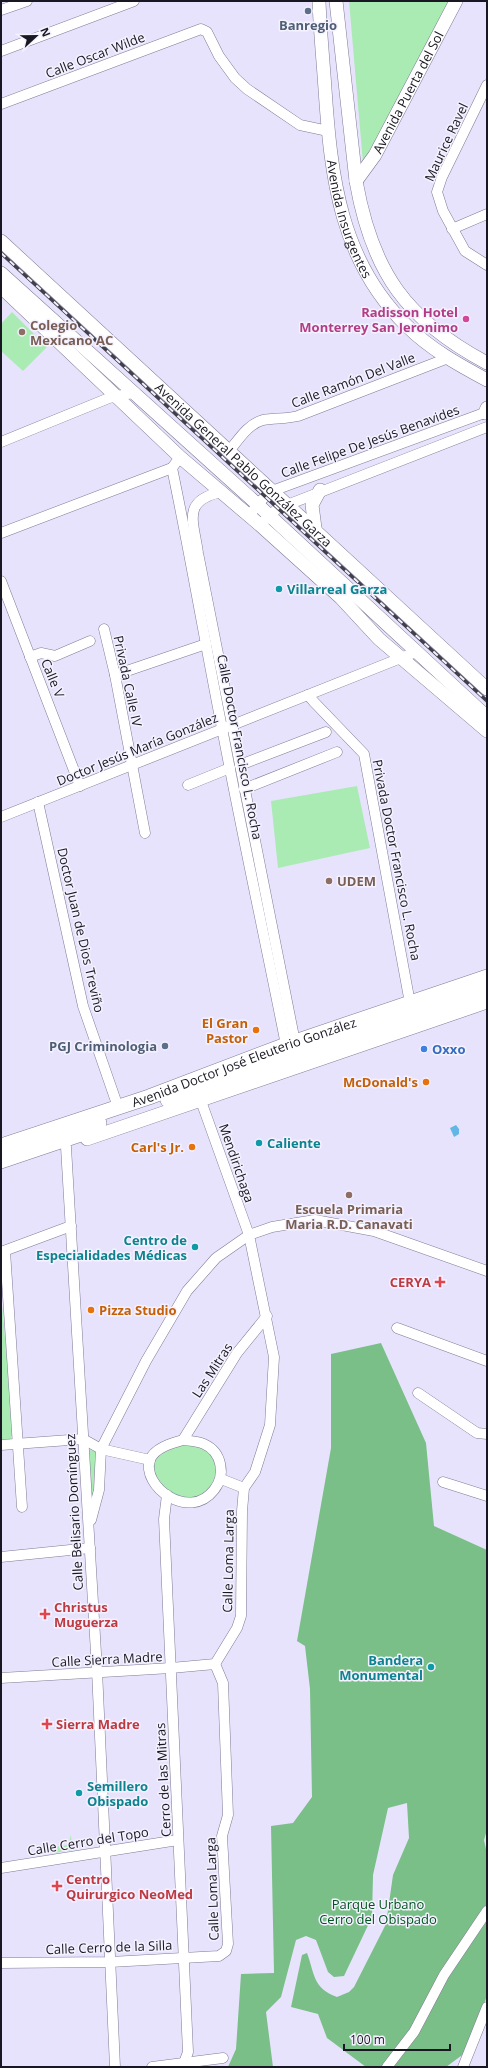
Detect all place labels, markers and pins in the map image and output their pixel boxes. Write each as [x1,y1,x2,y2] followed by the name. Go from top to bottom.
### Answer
[303,6,313,16] marker: Banregio
[279,16,337,34] place label: Banregio
[299,303,458,336] place label: Radisson Hotel Monterrey San Jeronimo
[461,314,471,324] marker: Radisson Hotel Monterrey San Jeronimo
[30,316,113,349] place label: Colegio Mexicano AC
[17,327,27,337] marker: Colegio Mexicano AC
[287,580,387,598] place label: Villarreal Garza
[274,584,284,594] marker: Villarreal Garza
[337,872,376,890] place label: UDEM
[324,876,334,886] marker: UDEM
[202,1014,248,1047] place label: El Gran Pastor
[251,1025,261,1035] marker: El Gran Pastor
[49,1037,157,1055] place label: PGJ Criminologia
[432,1040,465,1058] place label: Oxxo
[160,1041,170,1051] marker: PGJ Criminologia
[419,1044,429,1054] marker: Oxxo
[343,1073,418,1091] place label: McDonald's
[421,1077,431,1087] marker: McDonald's
[267,1134,321,1152] place label: Caliente
[131,1138,184,1156] place label: Carl's Jr.
[254,1138,264,1148] marker: Caliente
[187,1142,197,1152] marker: Carl's Jr.
[344,1190,354,1200] marker: Escuela Primaria Maria R.D. Canavati
[285,1200,413,1233] place label: Escuela Primaria Maria R.D. Canavati
[36,1231,187,1264] place label: Centro de Especialidades Médicas
[190,1242,200,1252] marker: Centro de Especialidades Médicas
[390,1273,431,1291] place label: CERYA
[434,1276,446,1288] marker: CERYA
[99,1301,177,1319] place label: Pizza Studio
[86,1305,96,1315] marker: Pizza Studio
[54,1598,118,1631] place label: Christus Muguerza
[39,1608,51,1620] marker: Christus Muguerza
[339,1651,423,1684] place label: Bandera Monumental
[426,1662,436,1672] marker: Bandera Monumental
[56,1715,140,1733] place label: Sierra Madre
[41,1718,53,1730] marker: Sierra Madre
[87,1777,148,1810] place label: Semillero Obispado
[74,1788,84,1798] marker: Semillero Obispado
[66,1870,193,1903] place label: Centro Quirurgico NeoMed
[51,1880,63,1892] marker: Centro Quirurgico NeoMed

